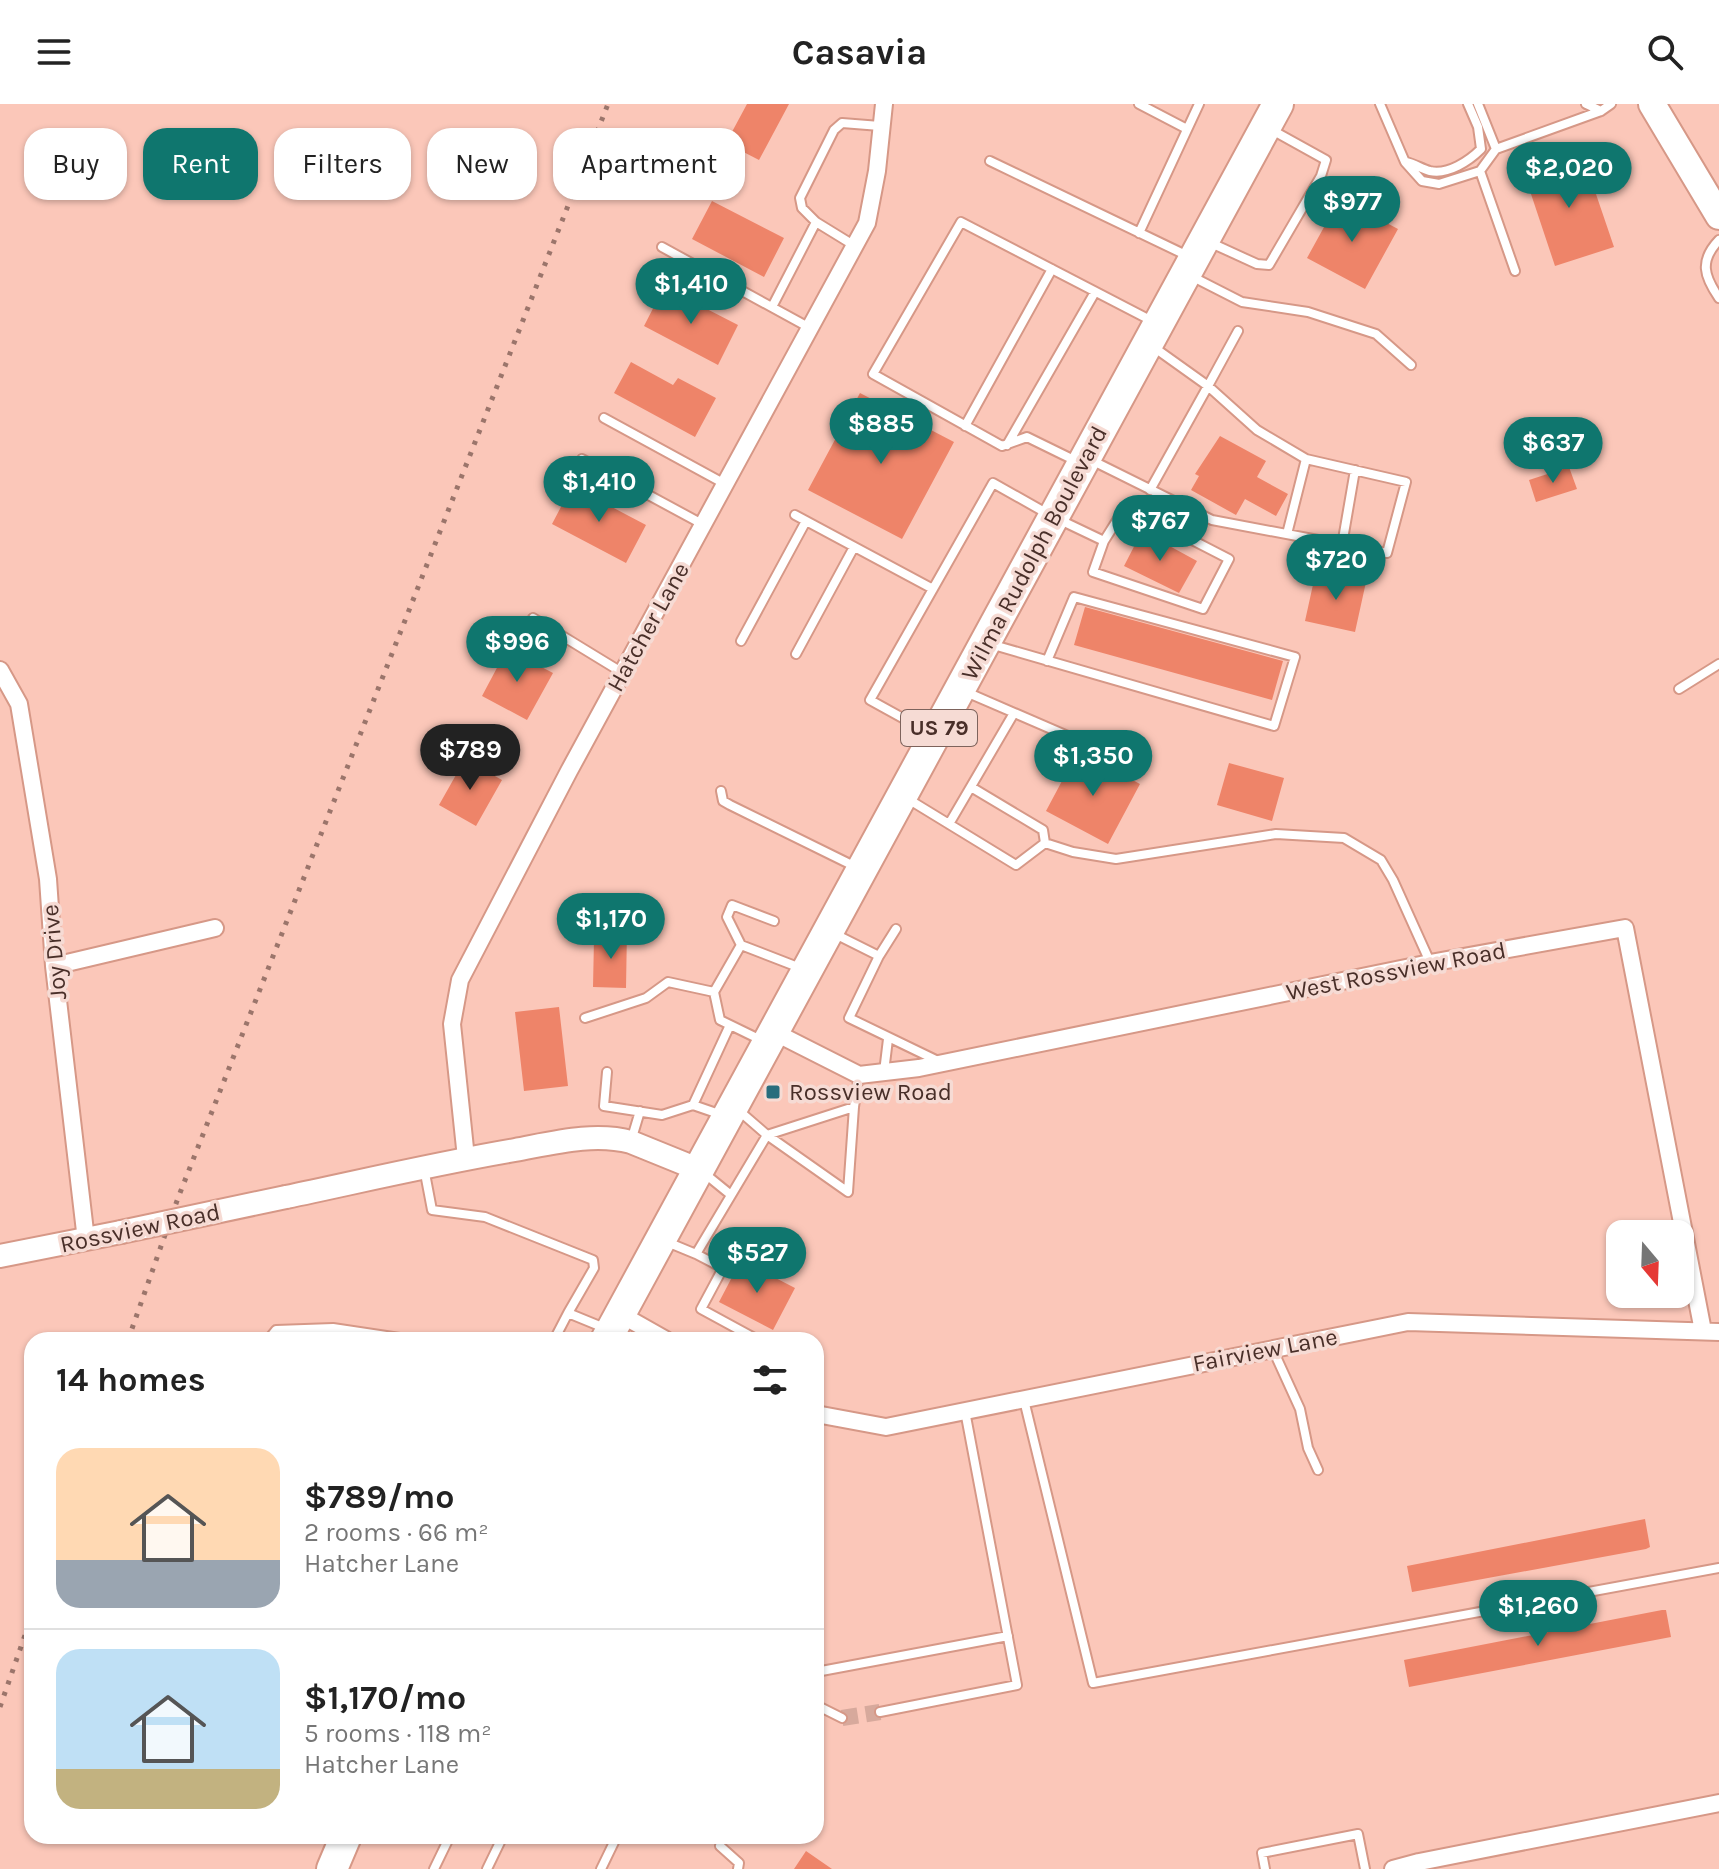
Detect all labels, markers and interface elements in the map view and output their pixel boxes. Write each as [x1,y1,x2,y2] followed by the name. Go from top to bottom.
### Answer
[32,30,76,74] icon: menu
[1643,30,1687,74] icon: search
[792,31,927,73] text: Casavia
[24,128,127,200] chip: Buy
[143,128,258,200] chip: Rent
[274,128,411,200] chip: Filters
[427,128,537,200] chip: New
[553,128,745,200] chip: Apartment
[1504,142,1634,210] pin: $2,020
[1525,152,1613,183] text: $2,020
[1305,176,1399,244] pin: $977
[1322,186,1382,217] text: $977
[626,258,756,326] pin: $1,410
[654,268,728,299] text: $1,410
[834,398,928,466] pin: $885
[848,408,914,439] text: $885
[1506,417,1600,485] pin: $637
[955,421,1113,685] street label: Wilma Rudolph Boulevard
[1522,427,1584,458] text: $637
[534,456,664,524] pin: $1,410
[562,466,636,497] text: $1,410
[1113,495,1207,563] pin: $767
[1130,505,1190,536] text: $767
[1289,534,1383,602] pin: $720
[1304,544,1368,575] text: $720
[601,558,695,696] street label: Hatcher Lane
[470,616,564,684] pin: $996
[484,626,550,657] text: $996
[901,710,977,746] road number: US 79
[423,724,517,792] pin: $789
[1028,730,1158,798] pin: $1,350
[438,734,502,765] text: $789
[1052,740,1134,771] text: $1,350
[546,893,676,961] pin: $1,170
[36,903,72,1001] street label: Joy Drive
[575,903,647,934] text: $1,170
[1284,936,1508,1006] street label: West Rossview Road
[789,1078,952,1106] place label: Rossview Road
[764,1083,782,1101] marker: Rossview Road
[57,1197,223,1259] street label: Rossview Road
[1606,1220,1694,1308] north arrow
[1606,1220,1694,1308] map controls
[710,1227,804,1295] pin: $527
[726,1237,788,1268] text: $527
[1190,1322,1340,1378] street label: Fairview Lane
[748,1358,792,1402] icon: filters
[56,1360,206,1400] text: 14 homes
[304,1477,455,1517] text: $789/mo
[120,1480,216,1576] icon: home
[304,1517,489,1548] text: 2 rooms · 66 m²
[304,1548,459,1579] text: Hatcher Lane
[1473,1580,1603,1648] pin: $1,260
[1497,1590,1579,1621] text: $1,260
[304,1678,466,1718] text: $1,170/mo
[120,1681,216,1777] icon: home
[304,1718,492,1749] text: 5 rooms · 118 m²
[304,1749,459,1780] text: Hatcher Lane

